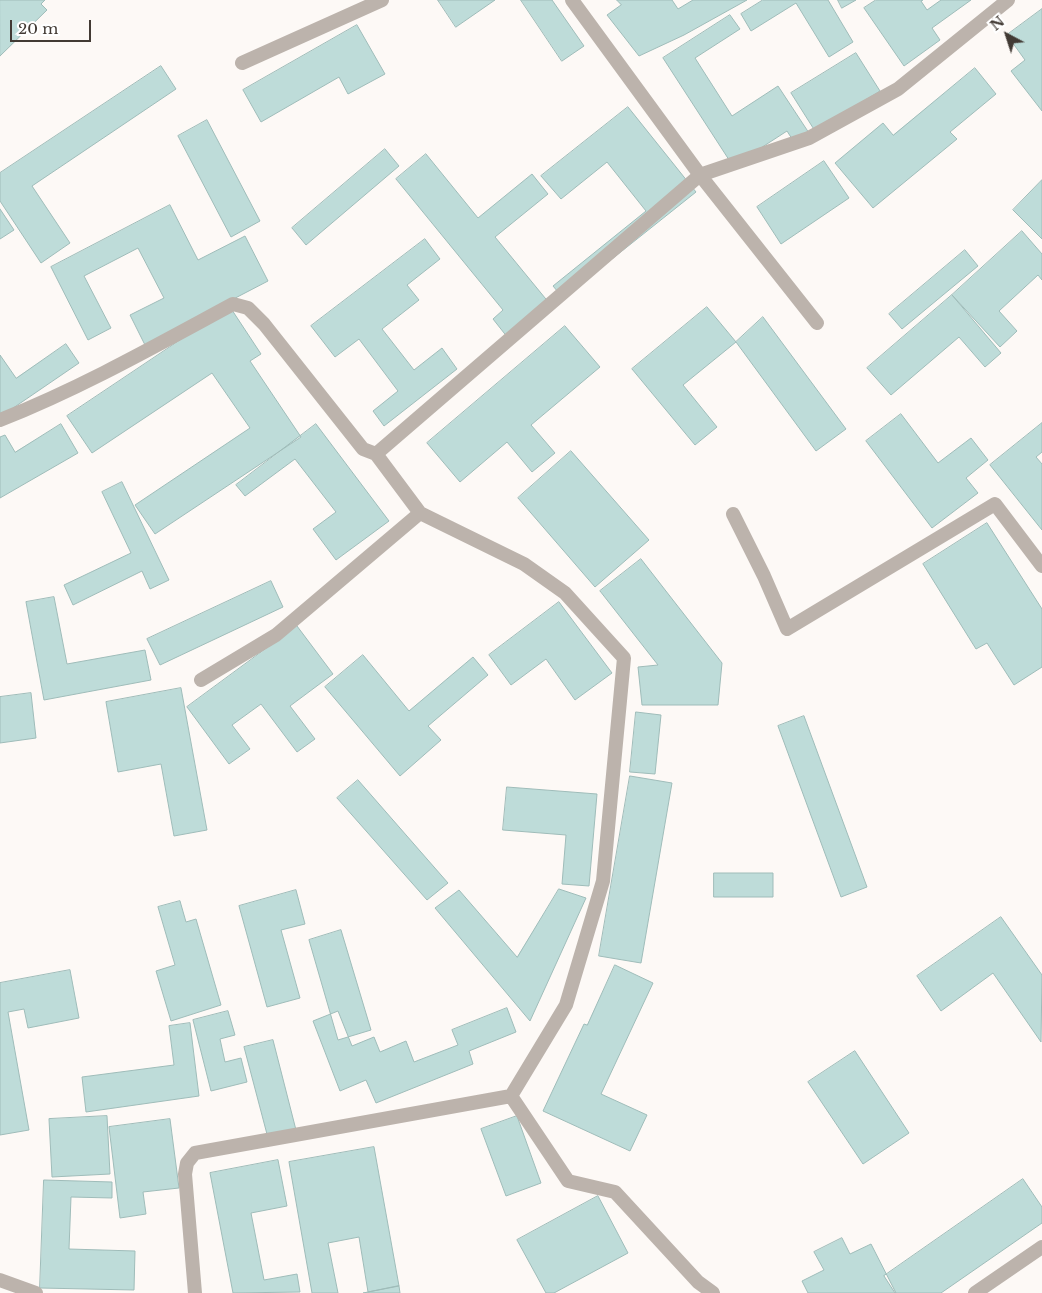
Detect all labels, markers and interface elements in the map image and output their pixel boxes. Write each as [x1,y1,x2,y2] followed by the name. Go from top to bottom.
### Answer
[12,10,94,42] scale bar
[982,10,1032,60] north arrow
[987,12,1008,35] text: N
[18,19,58,38] text: 20 m

